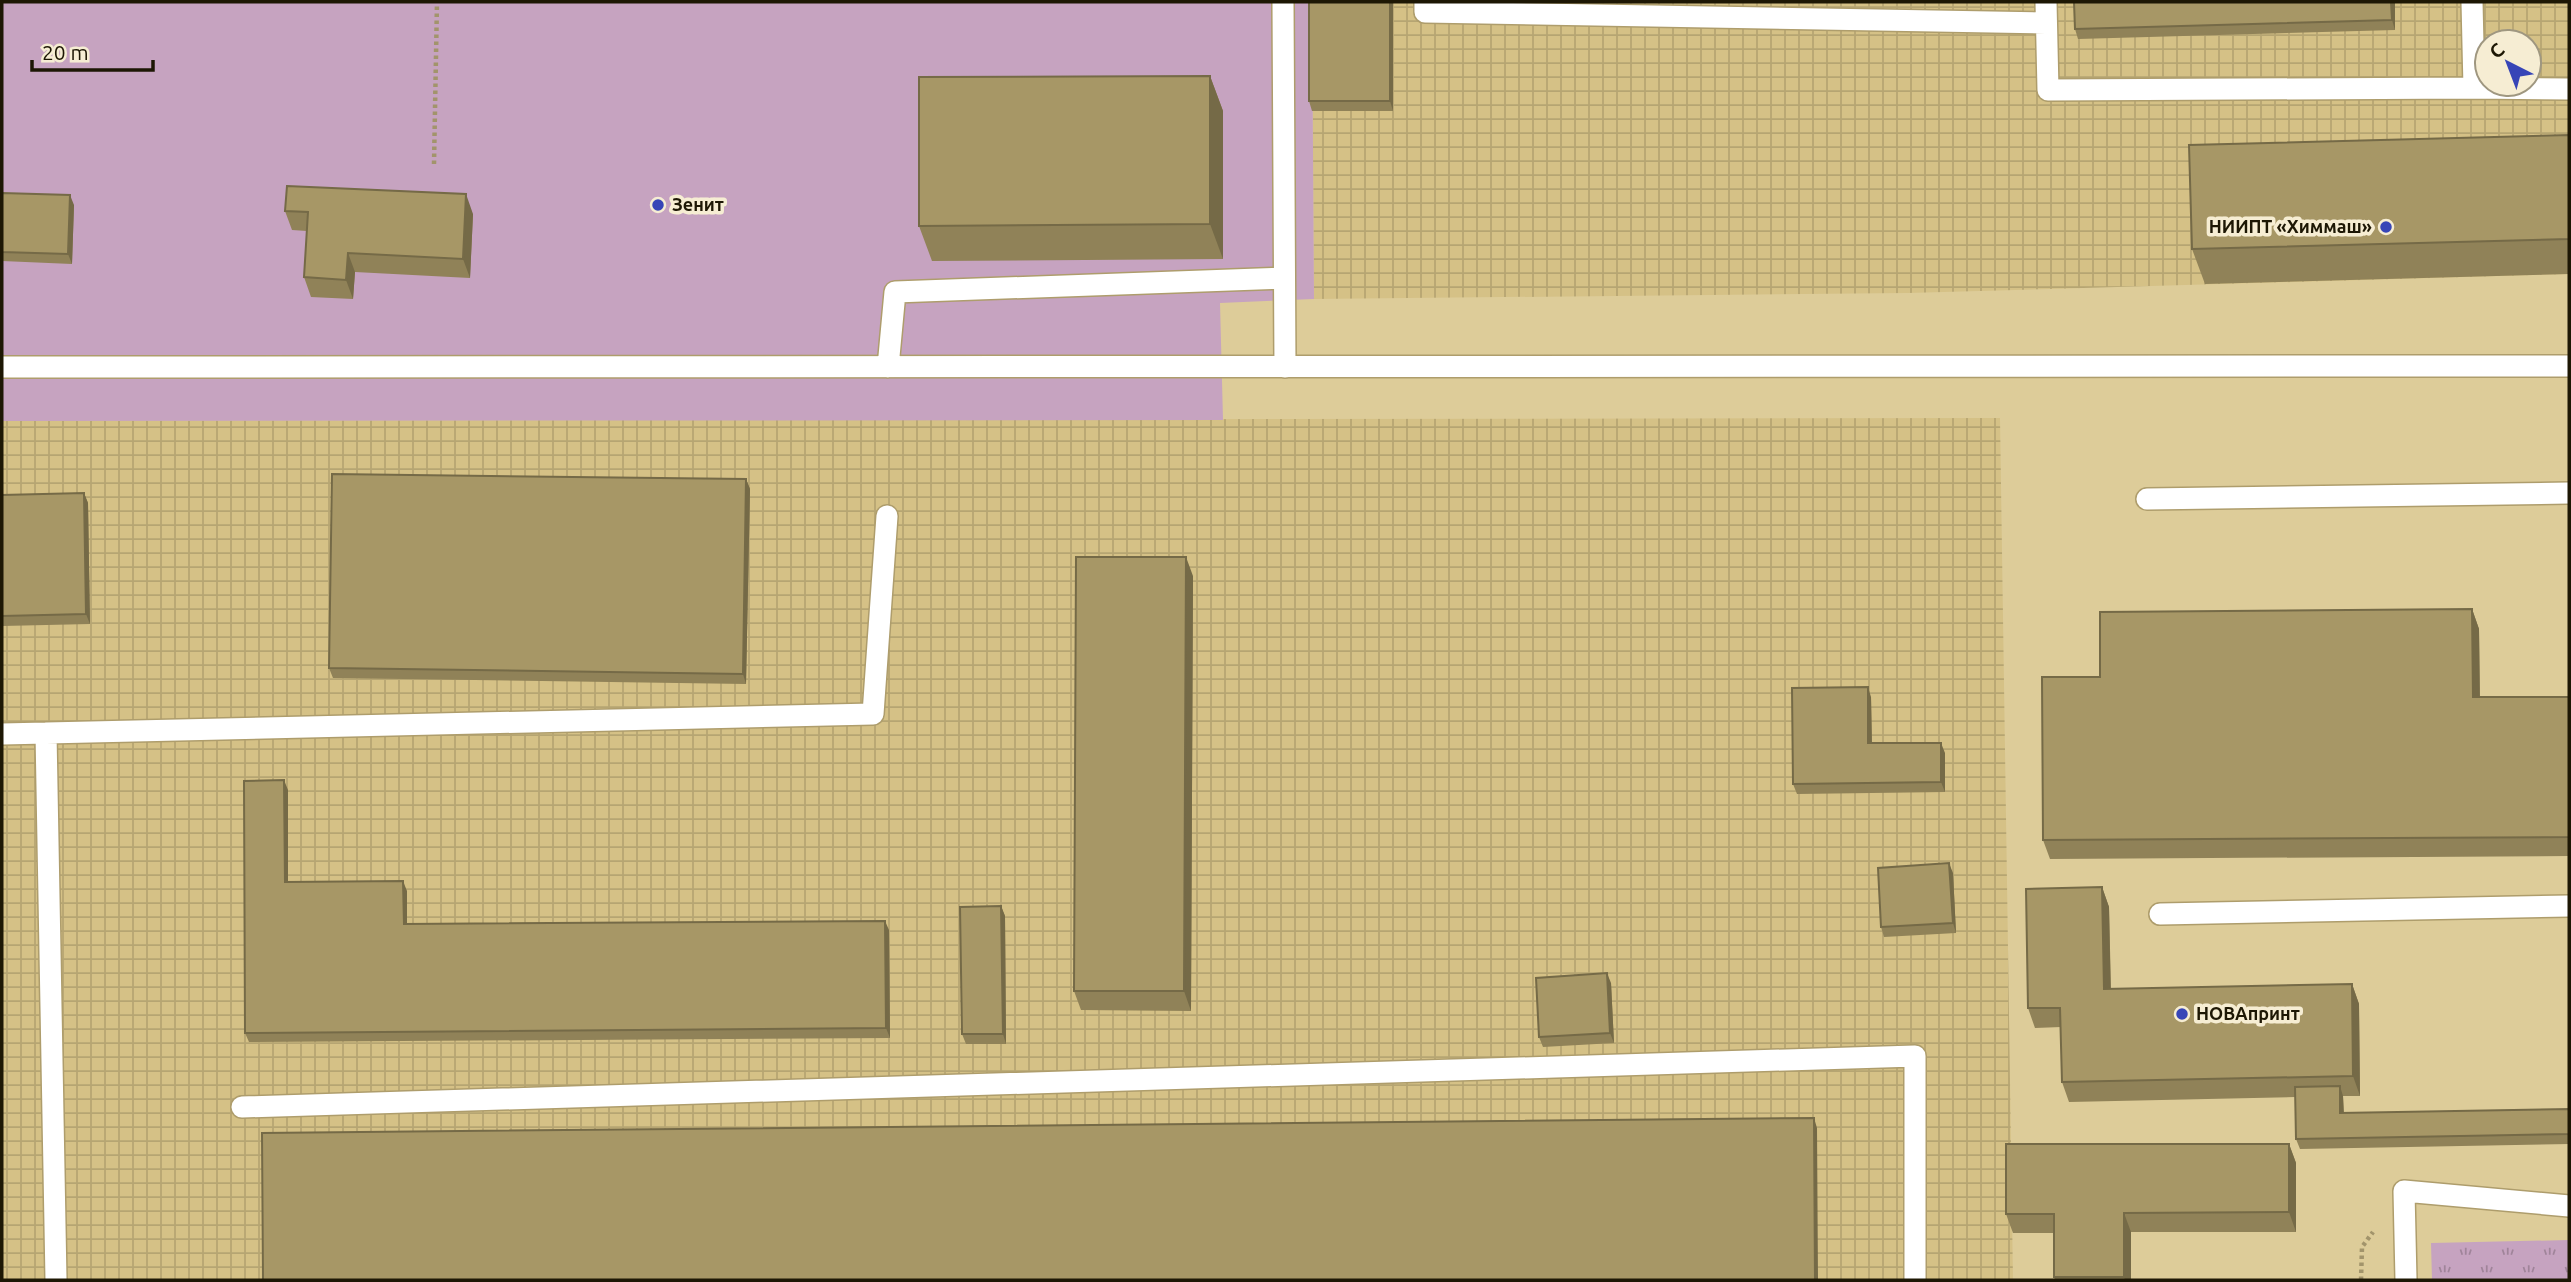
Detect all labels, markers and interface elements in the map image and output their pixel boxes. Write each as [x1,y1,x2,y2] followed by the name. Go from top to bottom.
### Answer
[32,28,152,72] scale bar
[2473,28,2543,98] north arrow
[2485,38,2509,63] text: С
[42,40,89,64] text: 20 m
[672,194,724,214] place label: Зенит
[650,197,666,213] marker: Зенит
[2209,216,2372,236] place label: НИИПТ «Химмаш»
[2378,219,2394,235] marker: НИИПТ «Химмаш»
[2196,1003,2300,1023] place label: НОВАпринт
[2174,1006,2190,1022] marker: НОВАпринт

